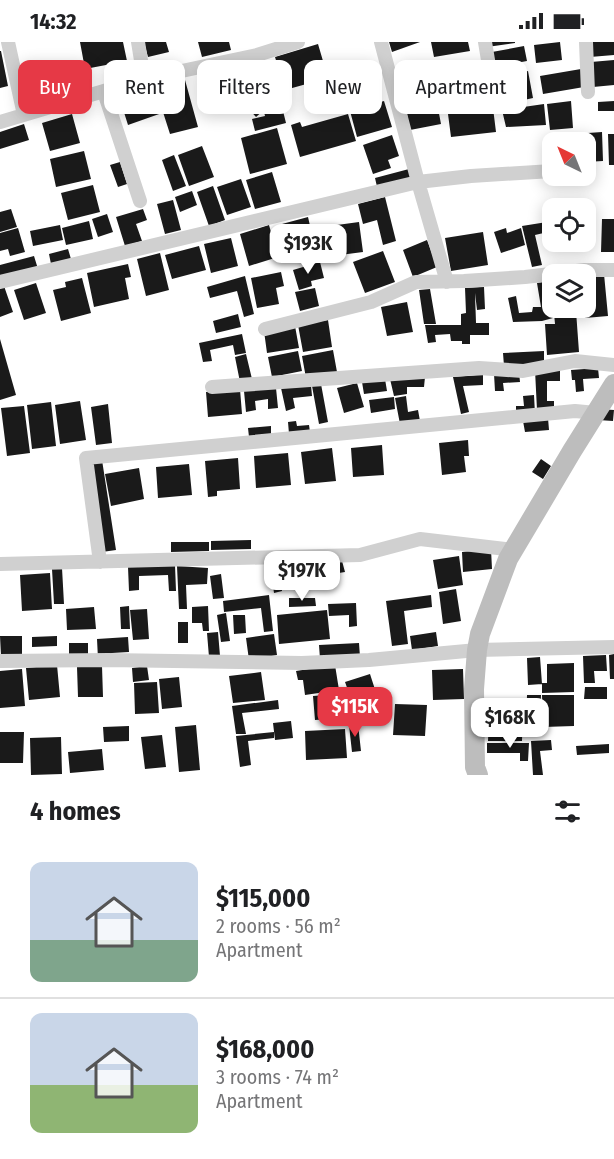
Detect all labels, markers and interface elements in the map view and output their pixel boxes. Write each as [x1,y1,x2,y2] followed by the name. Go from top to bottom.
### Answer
[30,8,76,35] text: 14:32
[18,60,92,114] chip: Buy
[104,60,185,114] chip: Rent
[197,60,292,114] chip: Filters
[304,60,382,114] chip: New
[394,60,527,114] chip: Apartment
[542,132,596,186] north arrow
[542,132,596,318] map controls
[542,198,596,252] button: locate
[266,224,350,275] pin: $193K
[284,231,332,255] text: $193K
[542,264,596,318] button: layers
[260,551,344,602] pin: $197K
[278,558,326,582] text: $197K
[313,687,397,738] pin: $115K
[331,694,379,718] text: $115K
[468,698,552,749] pin: $168K
[485,705,535,729] text: $168K
[551,795,584,828] icon: filters
[30,796,121,827] text: 4 homes
[216,883,310,914] text: $115,000
[78,886,150,958] icon: home
[216,914,341,938] text: 2 rooms · 56 m²
[216,938,303,962] text: Apartment
[216,1034,314,1065] text: $168,000
[78,1037,150,1109] icon: home
[216,1065,339,1089] text: 3 rooms · 74 m²
[216,1089,303,1113] text: Apartment

